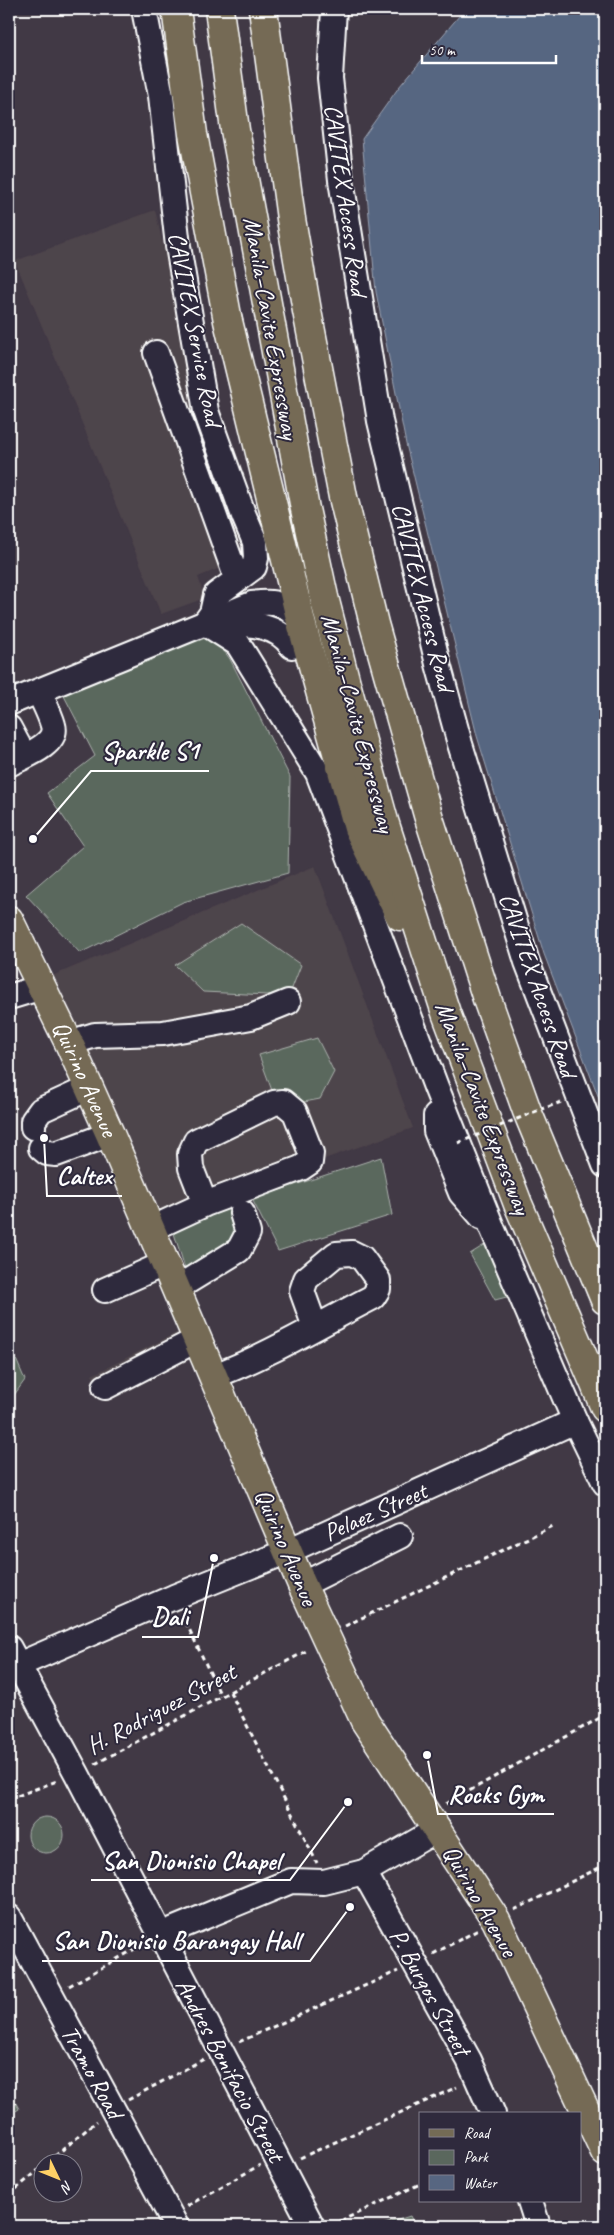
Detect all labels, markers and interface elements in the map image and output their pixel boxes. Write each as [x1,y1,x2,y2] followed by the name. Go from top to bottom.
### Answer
[422,32,555,64] scale bar
[429,41,456,60] text: 50 m
[317,103,376,302] street label: CAVITEX Access Road
[236,214,307,444] street label: Manila–Cavite Expressway
[161,230,230,433] street label: CAVITEX Service Road
[384,500,463,698] street label: CAVITEX Access Road
[313,610,403,838] street label: Manila–Cavite Expressway
[91,730,209,771] callout: Sparkle S1
[101,734,202,767] text: Sparkle S1
[492,889,586,1085] street label: CAVITEX Access Road
[428,997,539,1221] street label: Manila–Cavite Expressway
[45,1015,126,1144] street label: Quirino Avenue
[47,1155,122,1196] callout: Caltex
[57,1159,113,1192] text: Caltex
[318,1474,434,1549] street label: Pelaez Street
[247,1484,326,1612] street label: Quirino Avenue
[142,1596,198,1637] callout: Dali
[152,1600,191,1633] text: Dali
[81,1655,244,1762] street label: H. Rodriguez Street
[438,1773,554,1814] callout: Rocks Gym
[448,1778,546,1811] text: Rocks Gym
[91,1839,290,1880] callout: San Dionisio Chapel
[435,1839,526,1964] street label: Quirino Avenue
[102,1844,286,1877] text: San Dionisio Chapel
[42,1920,310,1961] callout: San Dionisio Barangay Hall
[382,1923,480,2064] street label: P. Burgos Street
[52,1924,305,1957] text: San Dionisio Barangay Hall
[168,1973,293,2170] street label: Andres Bonifacio Street
[53,2020,132,2127] street label: Tramo Road
[419,2112,582,2202] legend
[464,2124,491,2143] text: Road
[464,2148,489,2167] text: Park
[32,2152,82,2202] north arrow
[464,2174,498,2193] text: Water
[56,2178,76,2197] text: N

